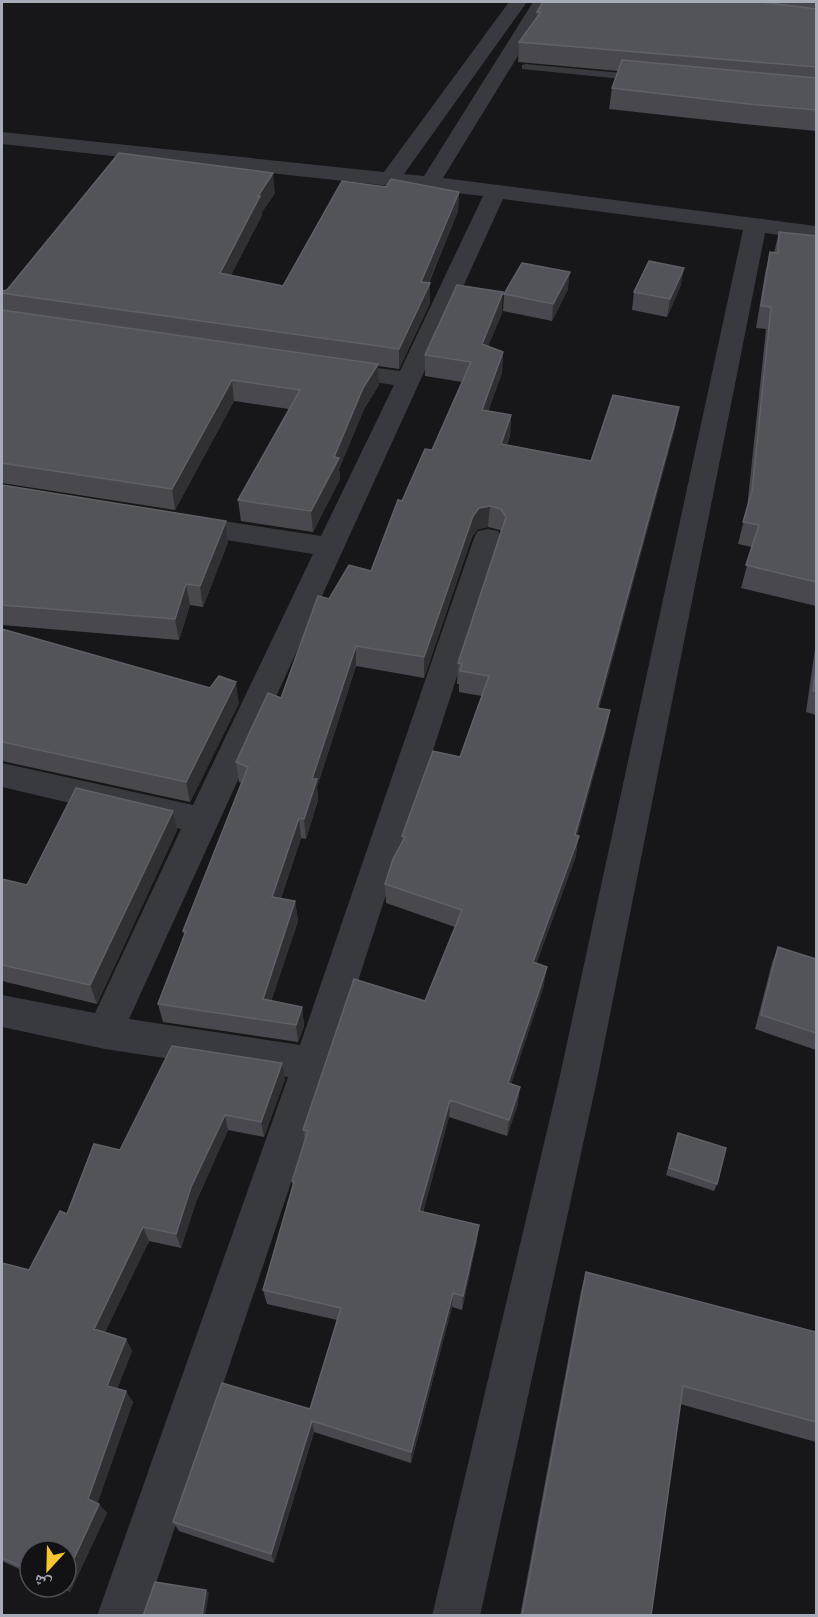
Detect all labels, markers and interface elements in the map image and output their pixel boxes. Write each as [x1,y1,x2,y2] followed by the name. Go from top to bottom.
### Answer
[18,1539,78,1599] north arrow
[31,1570,54,1595] text: ش

